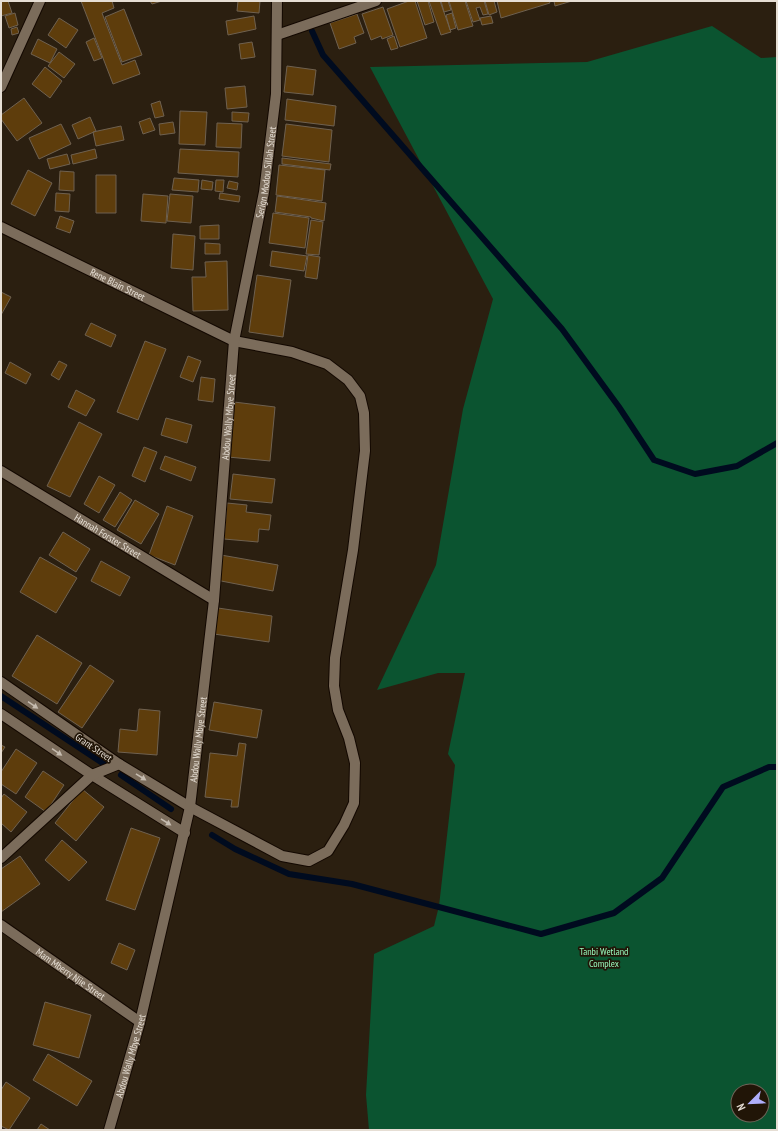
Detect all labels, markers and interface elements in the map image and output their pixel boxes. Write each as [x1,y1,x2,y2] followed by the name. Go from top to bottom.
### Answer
[253,126,279,219] street label: Serign Modou Sillah Street
[88,266,147,304] street label: Rene Blain Street
[219,373,238,461] street label: Abdou Wally Mbye Street
[72,511,144,561] street label: Hannah Forster Street
[187,696,210,783] street label: Abdou Wally Mbye Street
[28,701,38,709] one-way arrow
[73,730,115,765] street label: Grant Street
[51,748,62,756] one-way arrow
[136,773,146,781] one-way arrow
[160,818,172,825] one-way arrow
[33,945,108,1003] street label: Mam Mberry Njie Street
[580,945,628,970] park label: Tanbi Wetland Complex
[113,1013,149,1099] street label: Abdou Wally Mbye Street
[730,1083,770,1123] north arrow
[733,1101,748,1113] text: N

